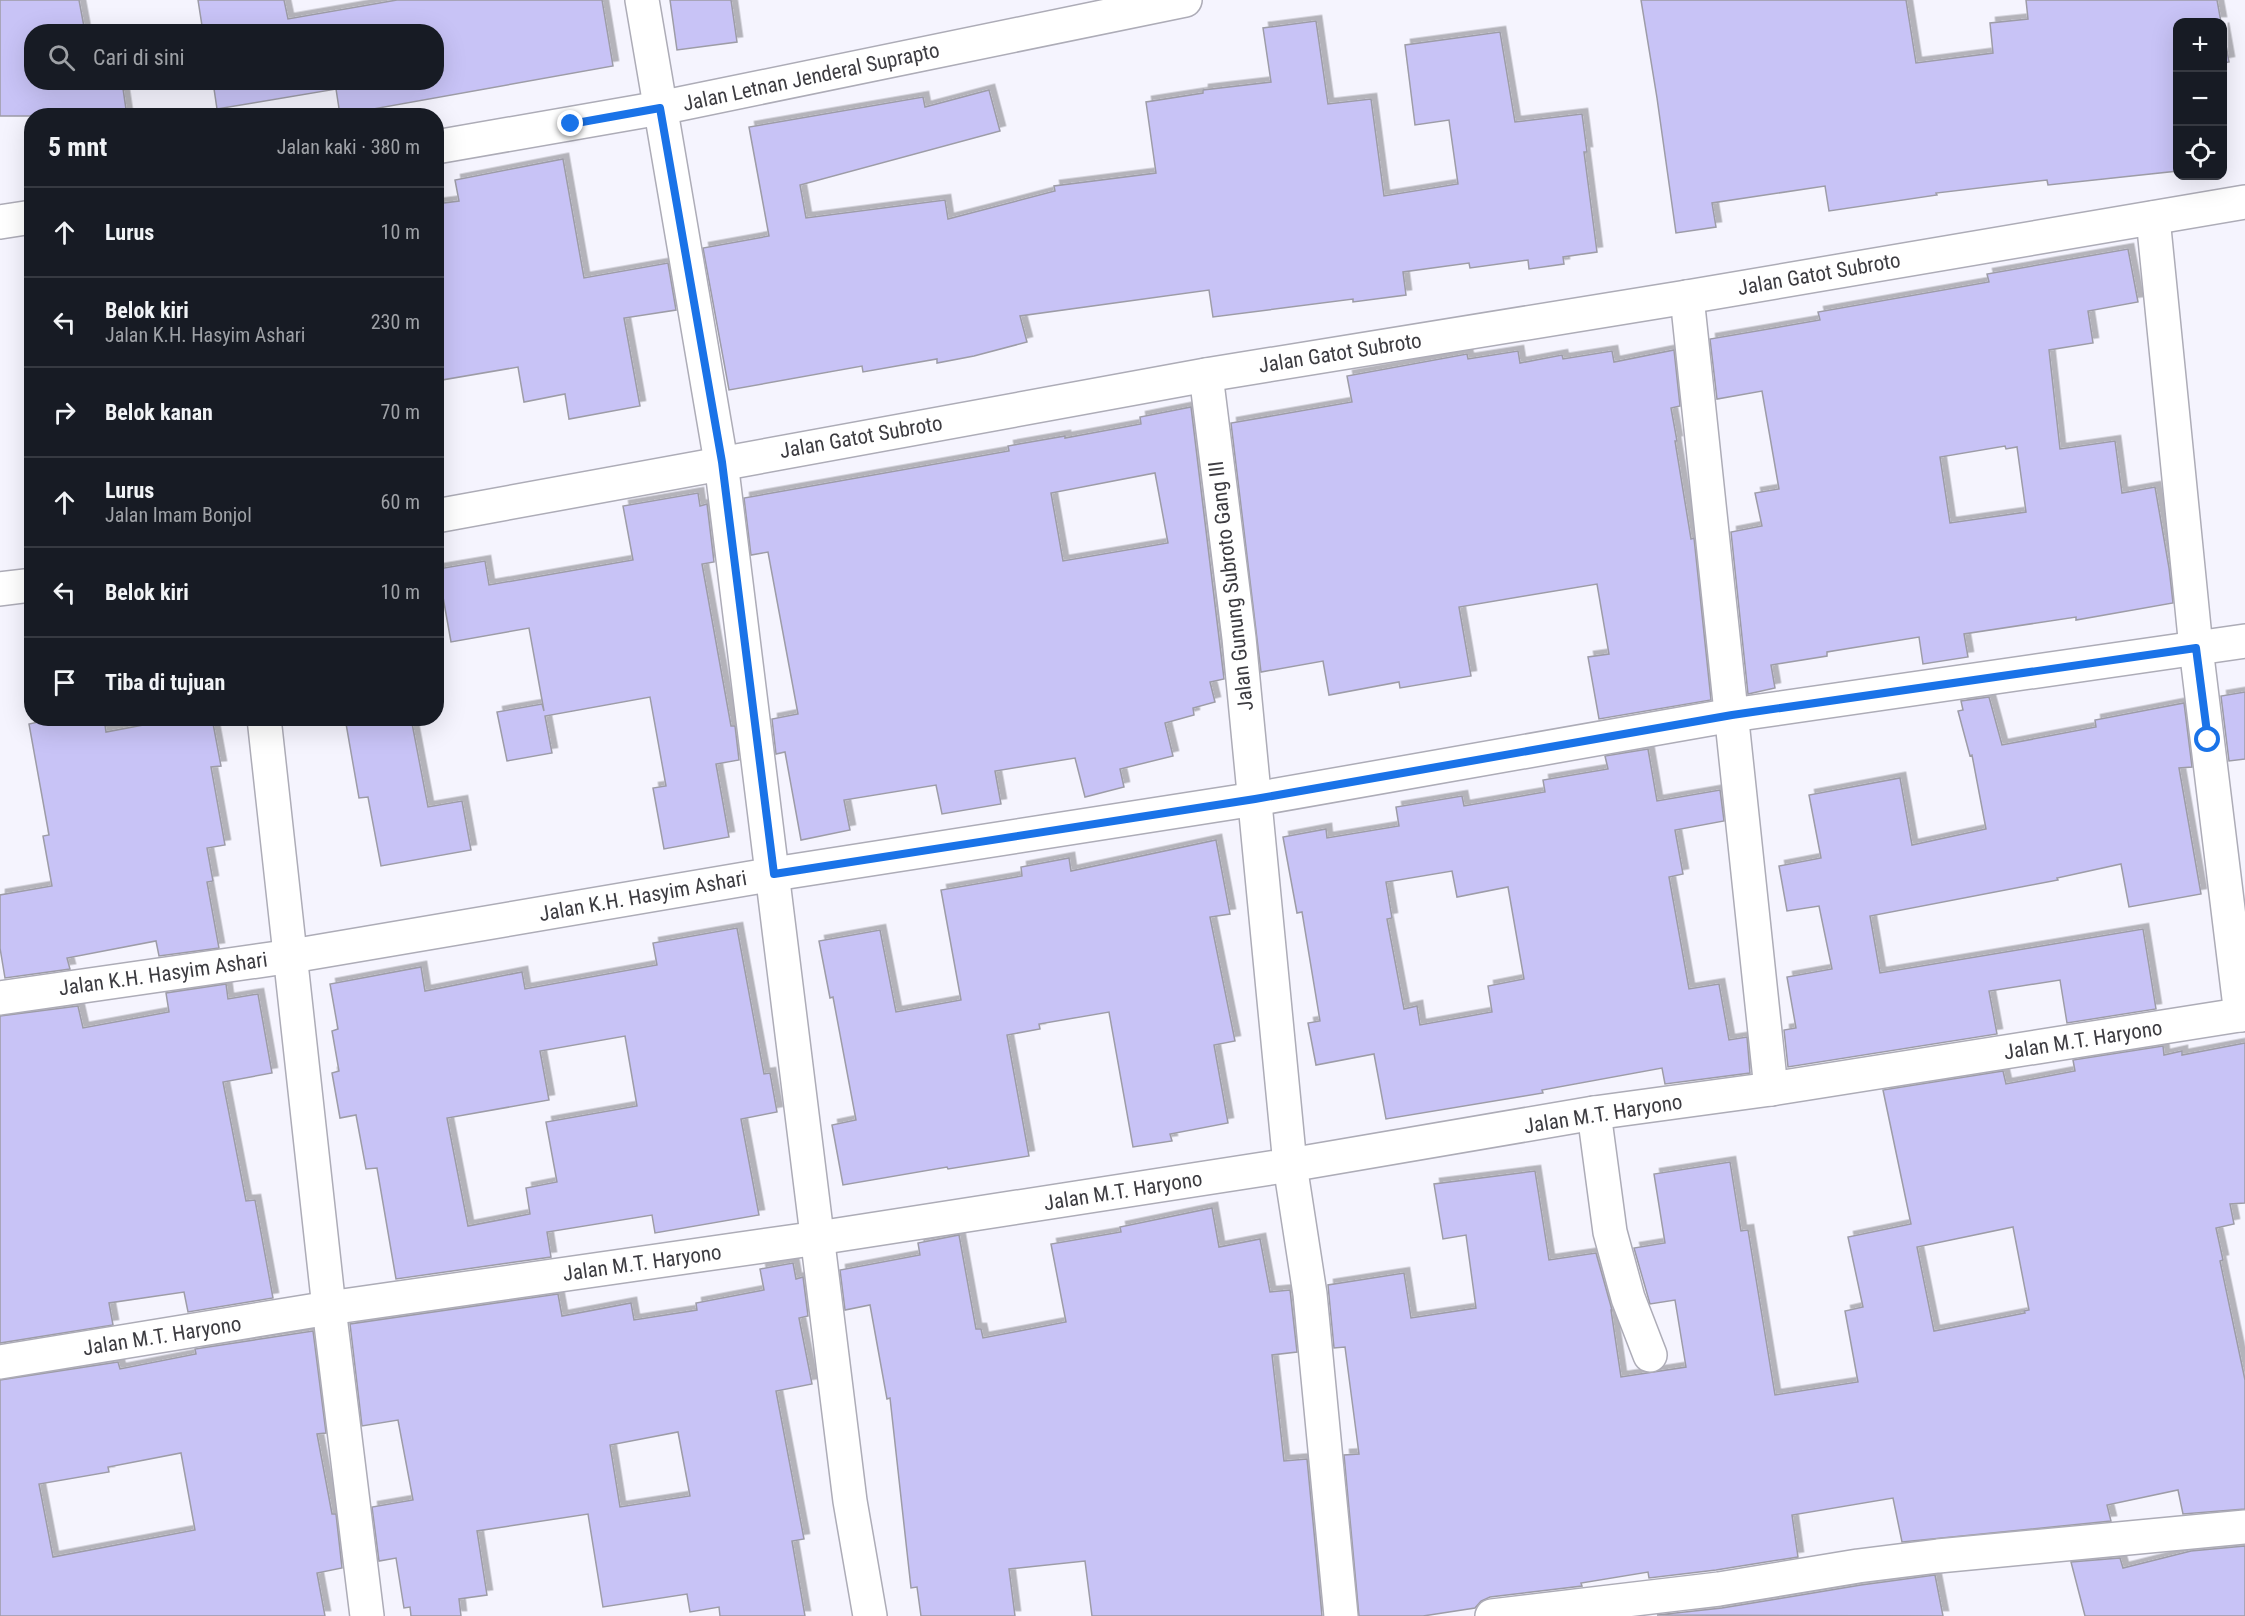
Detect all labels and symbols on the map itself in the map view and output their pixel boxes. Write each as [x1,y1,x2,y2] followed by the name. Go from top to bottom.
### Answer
[680,38,942,116] street label: Jalan Letnan Jenderal Suprapto
[557,110,583,136] route end
[1736,248,1902,300] street label: Jalan Gatot Subroto
[1257,328,1423,378] street label: Jalan Gatot Subroto
[778,411,944,463] street label: Jalan Gatot Subroto
[1204,460,1258,712] street label: Jalan Gunung Subroto Gang III
[2194,726,2220,752] route start
[537,866,749,926] street label: Jalan K.H. Hasyim Ashari
[57,947,269,1001] street label: Jalan K.H. Hasyim Ashari
[2002,1016,2164,1064] street label: Jalan M.T. Haryono
[1522,1090,1684,1138] street label: Jalan M.T. Haryono
[1042,1167,1204,1215] street label: Jalan M.T. Haryono
[561,1240,723,1286] street label: Jalan M.T. Haryono
[81,1312,243,1360] street label: Jalan M.T. Haryono

